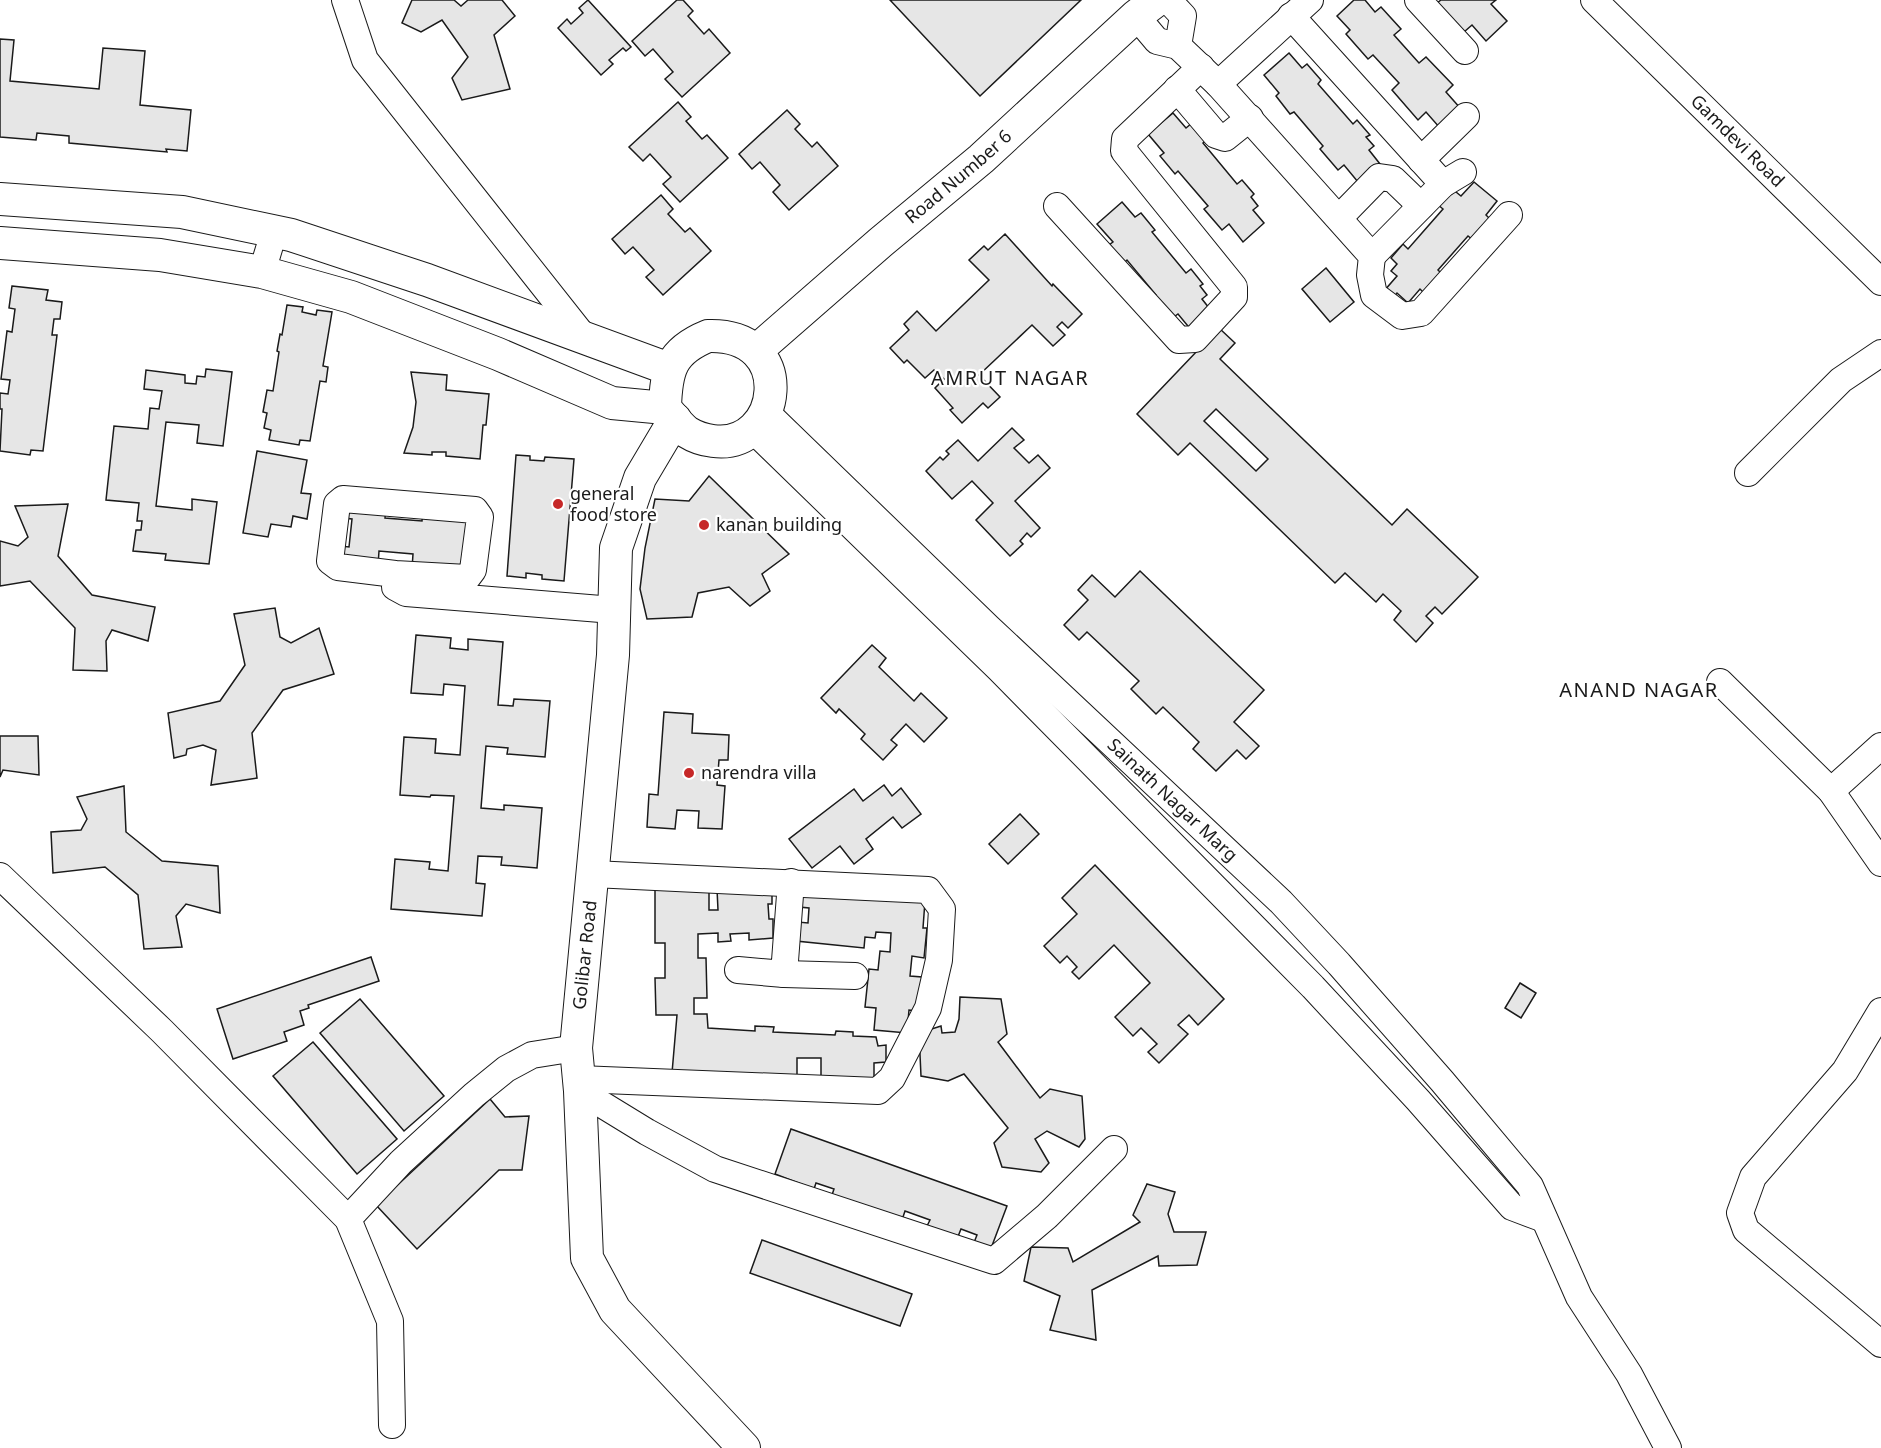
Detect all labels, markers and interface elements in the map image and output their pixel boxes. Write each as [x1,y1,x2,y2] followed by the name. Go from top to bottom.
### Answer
[1686,89,1790,192] street label: Gamdevi Road
[899,124,1016,228] street label: Road Number 6
[931,364,1089,391] district label: AMRUT NAGAR
[570,481,657,526] place label: general food store
[551,497,565,511] marker: general food store
[716,512,842,536] place label: kanan building
[697,518,711,532] marker: kanan building
[1559,676,1719,703] district label: ANAND NAGAR
[1103,732,1243,866] street label: Sainath Nagar Marg
[701,760,817,784] place label: narendra villa
[682,766,696,780] marker: narendra villa
[566,899,602,1011] street label: Golibar Road

